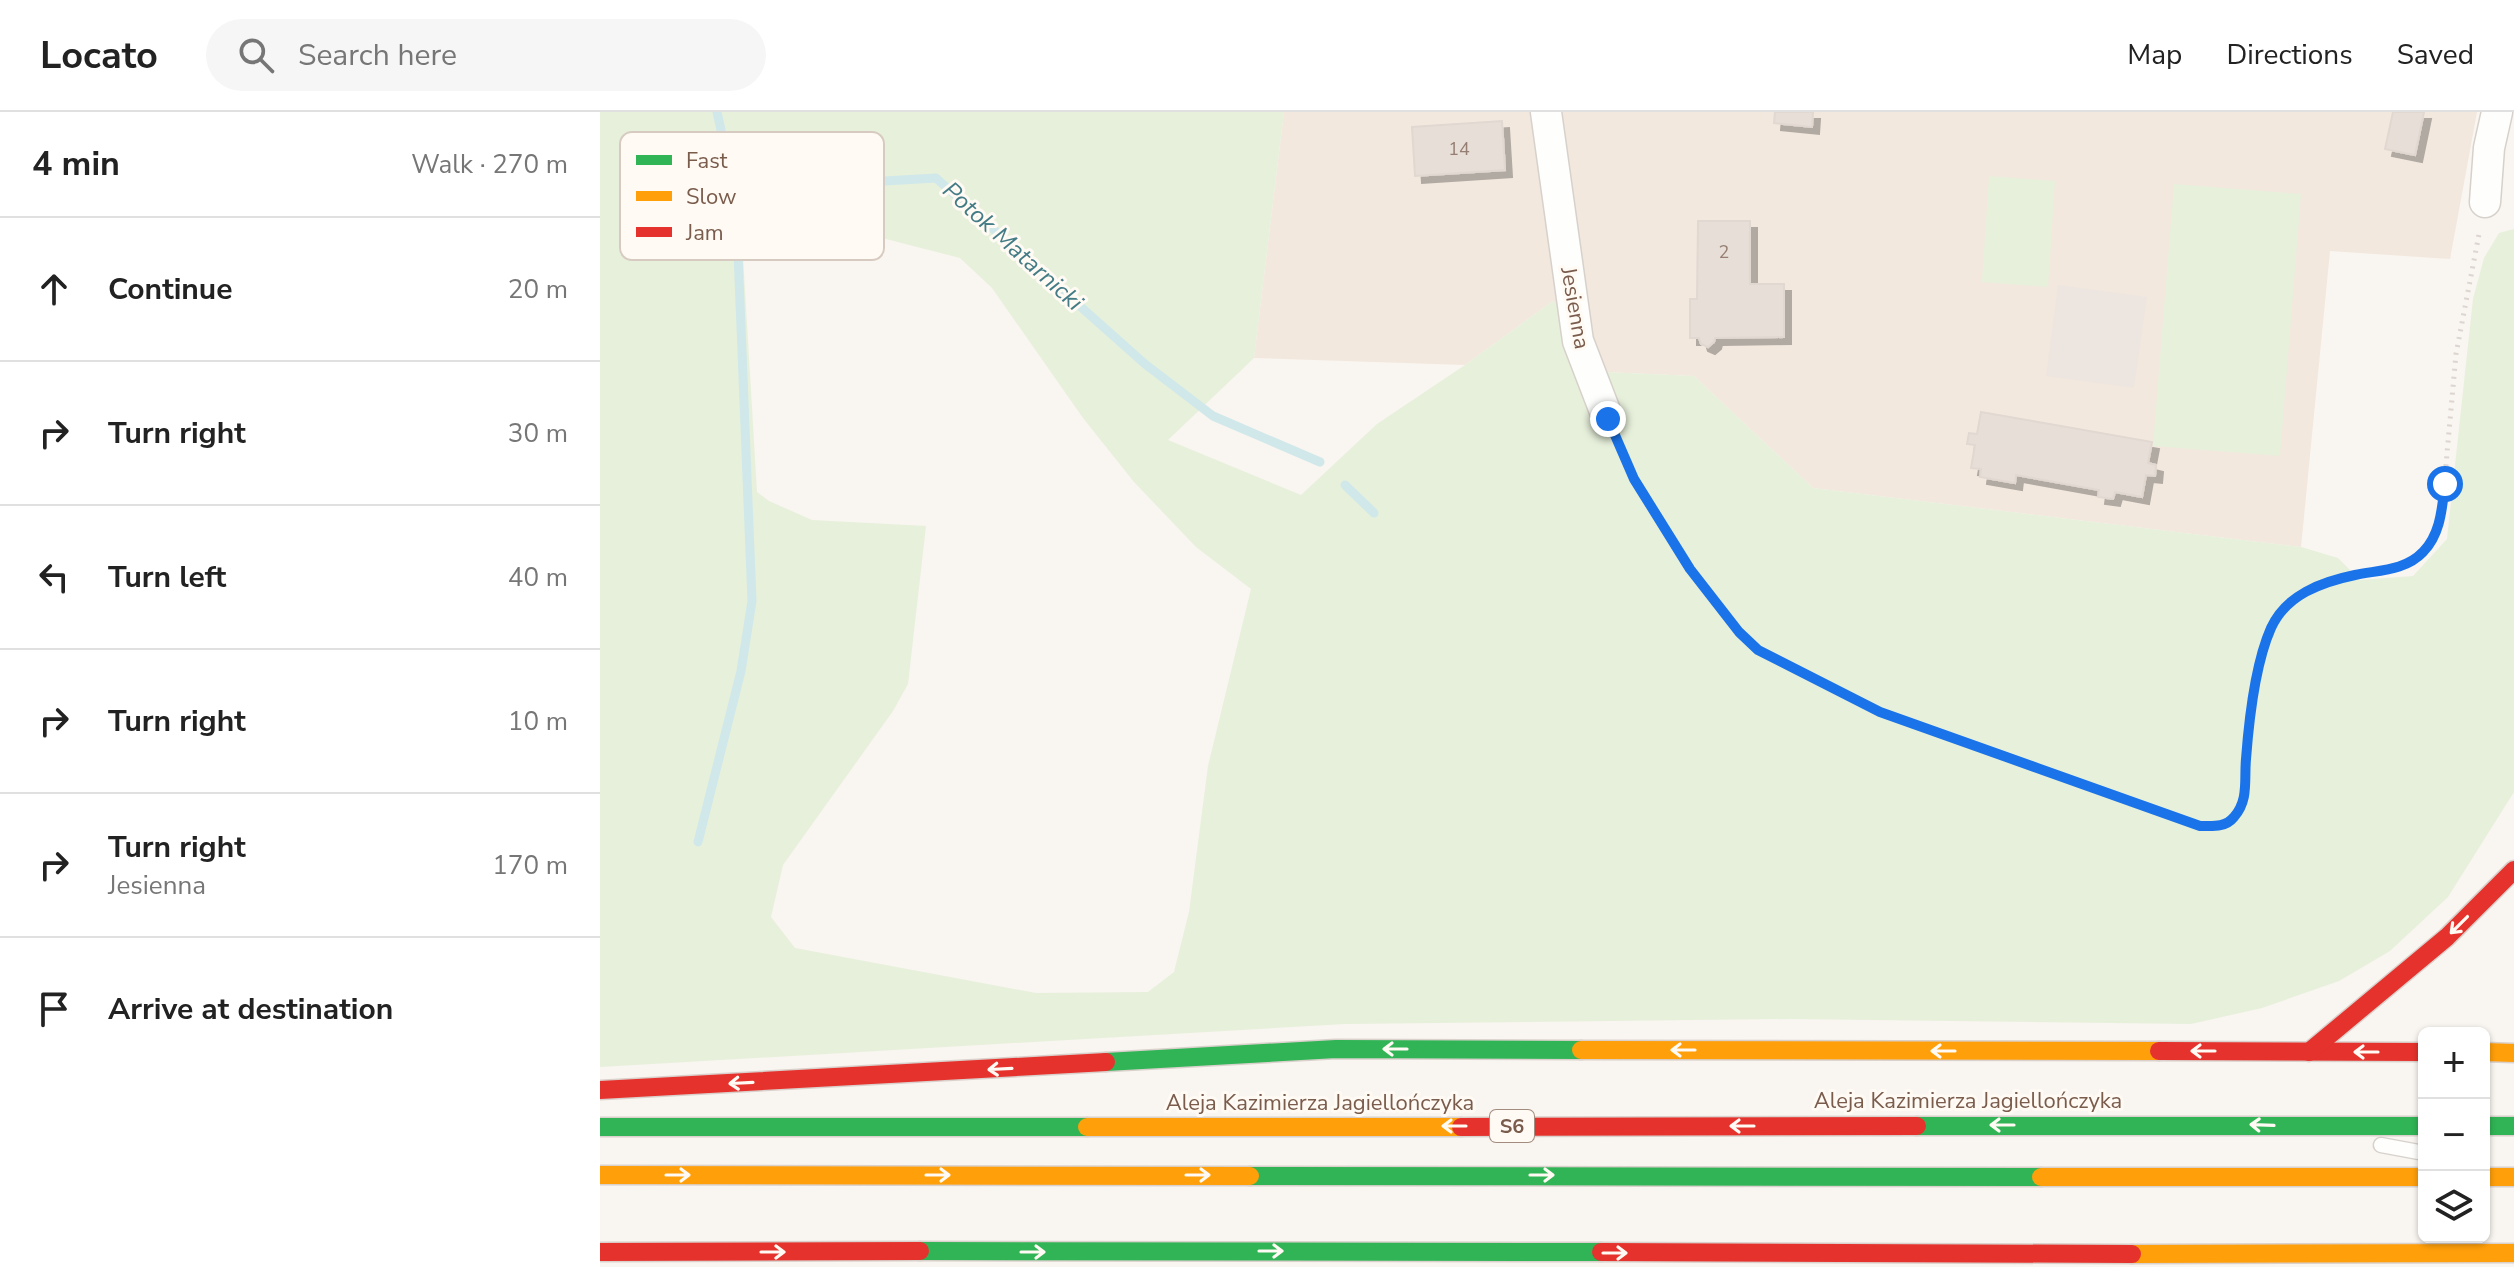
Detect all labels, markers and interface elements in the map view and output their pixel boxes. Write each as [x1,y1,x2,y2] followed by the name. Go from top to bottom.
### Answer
[206,19,766,91] search box
[40,30,158,81] text: Locato
[234,33,278,77] icon: search
[298,35,457,76] text: Search here
[2127,36,2182,74] text: Map
[2226,36,2353,74] text: Directions
[2397,36,2474,74] text: Saved
[620,132,884,260] legend
[1448,137,1470,161] house number: 14
[32,141,120,187] text: 4 min
[686,146,728,176] text: Fast
[411,147,568,182] text: Walk · 270 m
[936,174,1090,318] water label: Potok Matarnicki
[686,182,737,212] text: Slow
[685,218,724,248] text: Jam
[1719,240,1729,264] house number: 2
[1553,264,1597,351] street label: Jesienna
[32,267,76,311] icon: ahead
[108,269,233,310] text: Continue
[508,272,568,307] text: 20 m
[1590,401,1626,437] route end
[32,411,76,455] icon: right
[108,413,246,454] text: Turn right
[508,416,568,451] text: 30 m
[2427,466,2463,502] route start
[32,555,76,599] icon: left
[108,557,226,598] text: Turn left
[508,560,568,595] text: 40 m
[32,699,76,743] icon: right
[108,701,246,742] text: Turn right
[508,704,568,739] text: 10 m
[108,827,246,868] text: Turn right
[32,843,76,887] icon: right
[492,848,568,883] text: 170 m
[108,868,206,903] text: Jesienna
[2450,915,2469,934] one-way arrow
[32,987,76,1031] icon: arrive
[108,989,393,1030] text: Arrive at destination
[2418,1027,2490,1243] map controls
[2418,1027,2490,1099] button: +
[1382,1041,1409,1057] one-way arrow
[1670,1042,1697,1058] one-way arrow
[1930,1043,1957,1059] one-way arrow
[2190,1043,2217,1059] one-way arrow
[2353,1044,2380,1060] one-way arrow
[988,1061,1014,1076] one-way arrow
[728,1076,755,1091] one-way arrow
[1814,1086,2122,1116] street label: Aleja Kazimierza Jagiellończyka
[1166,1088,1474,1118] street label: Aleja Kazimierza Jagiellończyka
[2418,1099,2490,1171] button: −
[1490,1110,1534,1142] road number: S6
[1989,1117,2016,1133] one-way arrow
[1441,1118,1468,1134] one-way arrow
[1729,1118,1756,1134] one-way arrow
[2249,1118,2276,1133] one-way arrow
[664,1167,691,1183] one-way arrow
[924,1167,951,1183] one-way arrow
[1184,1167,1211,1183] one-way arrow
[1528,1167,1555,1183] one-way arrow
[2418,1171,2490,1243] button: layers
[1257,1243,1284,1259] one-way arrow
[759,1244,786,1260] one-way arrow
[1019,1244,1046,1260] one-way arrow
[1601,1245,1628,1261] one-way arrow

